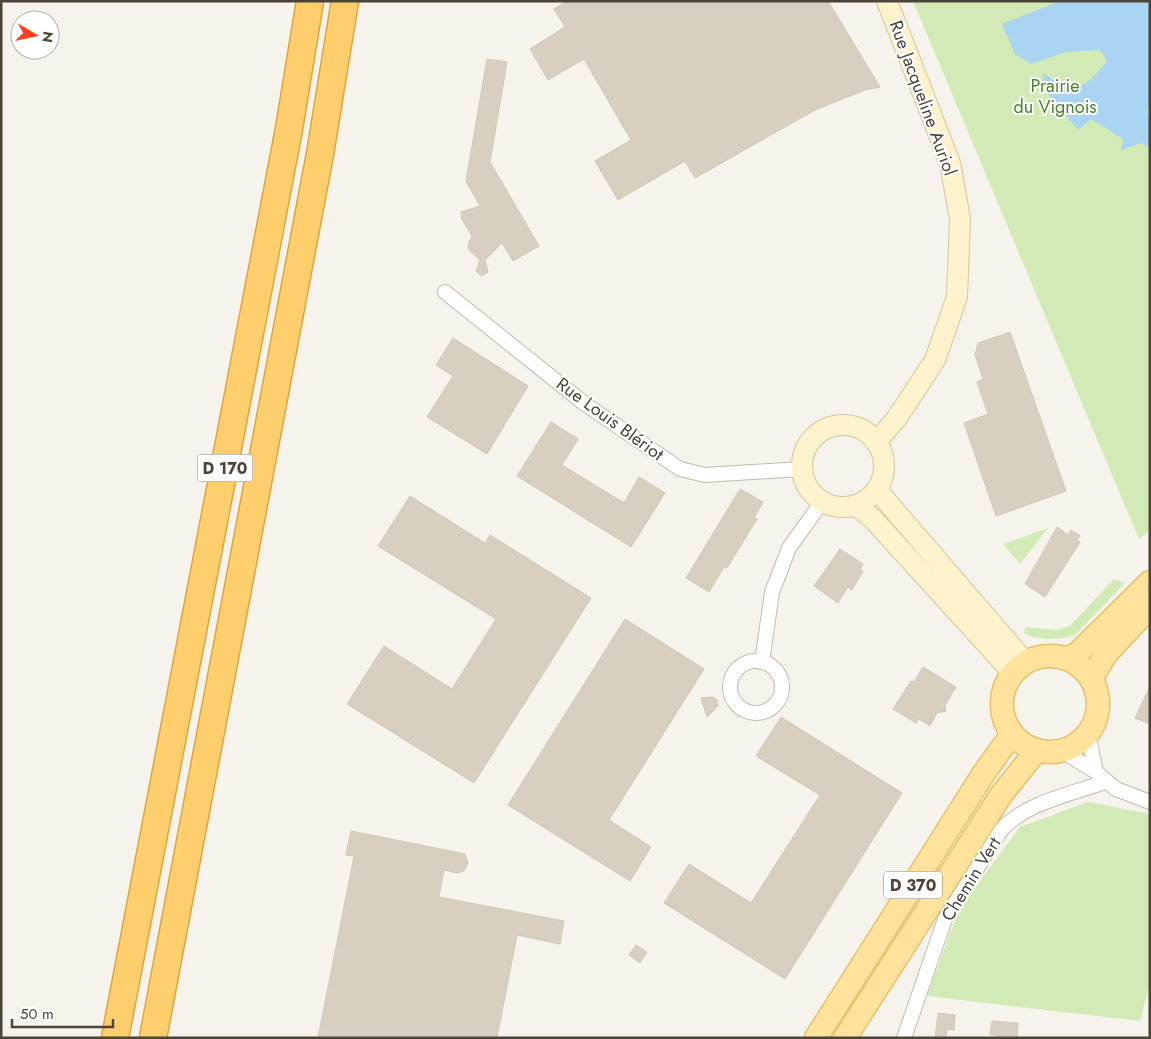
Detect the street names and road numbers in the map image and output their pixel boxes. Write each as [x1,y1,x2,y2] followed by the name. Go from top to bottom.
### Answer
[883,17,963,179] street label: Rue Jacqueline Auriol
[551,371,670,467] street label: Rue Louis Blériot
[198,454,252,482] road number: D 170
[935,831,1008,926] street label: Chemin Vert
[884,872,942,898] road number: D 370

